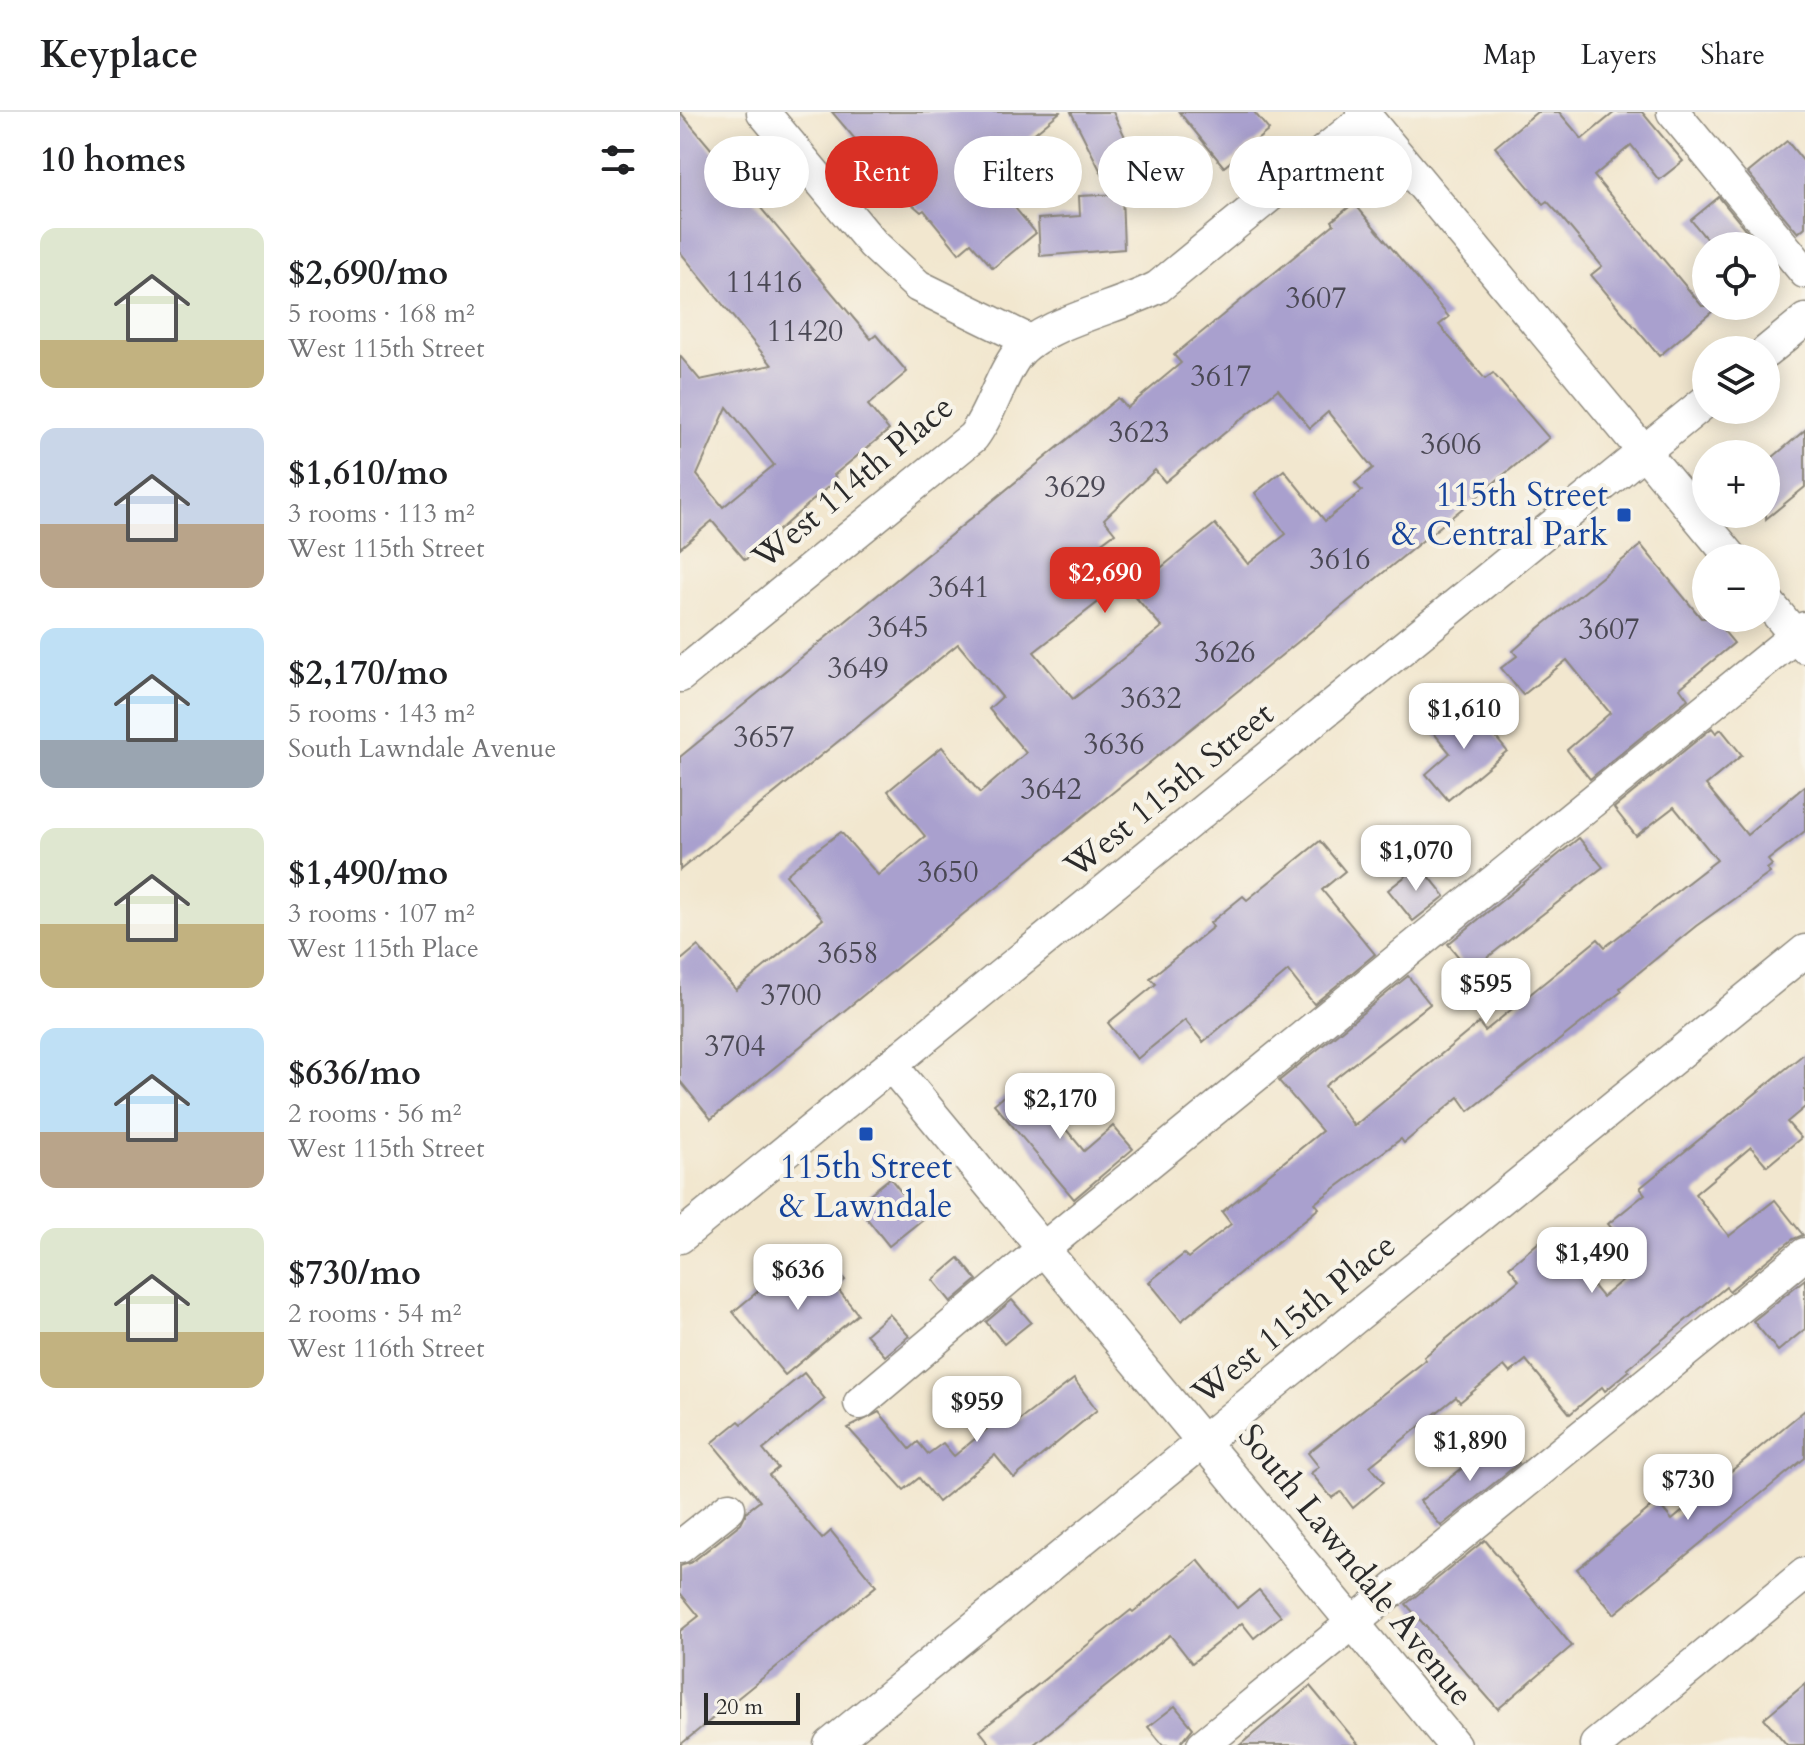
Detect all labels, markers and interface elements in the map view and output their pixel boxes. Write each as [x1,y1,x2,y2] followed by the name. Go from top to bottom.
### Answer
[40,29,198,81] text: Keyplace
[1483,36,1536,74] text: Map
[1580,36,1657,74] text: Layers
[1701,36,1765,74] text: Share
[704,136,809,208] chip: Buy
[825,136,938,208] chip: Rent
[954,136,1082,208] chip: Filters
[1098,136,1213,208] chip: New
[1229,136,1412,208] chip: Apartment
[40,137,186,183] text: 10 homes
[596,138,640,182] icon: filters
[1692,232,1780,632] map controls
[1692,232,1780,320] button: locate
[288,250,448,296] text: $2,690/mo
[104,260,200,356] icon: home
[726,262,802,303] house number: 11416
[1285,278,1347,319] house number: 3607
[288,296,475,331] text: 5 rooms · 168 m²
[767,311,843,352] house number: 11420
[288,331,484,366] text: West 115th Street
[1692,336,1780,424] button: layers
[1190,356,1252,397] house number: 3617
[742,384,963,580] street label: West 114th Place
[1108,412,1170,453] house number: 3623
[1420,424,1482,465] house number: 3606
[1692,440,1780,528] button: +
[288,450,448,496] text: $1,610/mo
[104,460,200,556] icon: home
[1044,467,1106,508] house number: 3629
[1392,472,1609,557] place label: 115th Street & Central Park
[288,496,475,531] text: 3 rooms · 113 m²
[1615,506,1633,524] marker: 115th Street & Central Park
[288,531,484,566] text: West 115th Street
[1309,539,1371,580] house number: 3616
[1692,544,1780,632] button: −
[1040,547,1170,615] pin: $2,690
[1068,555,1142,590] text: $2,690
[928,567,990,608] house number: 3641
[867,607,929,648] house number: 3645
[1578,609,1640,650] house number: 3607
[1194,632,1256,673] house number: 3626
[827,648,889,689] house number: 3649
[288,650,448,696] text: $2,170/mo
[104,660,200,756] icon: home
[1120,678,1182,719] house number: 3632
[1399,683,1529,751] pin: $1,610
[1054,691,1283,889] street label: West 115th Street
[1427,691,1501,726] text: $1,610
[288,696,475,731] text: 5 rooms · 143 m²
[733,717,795,758] house number: 3657
[1083,724,1145,765] house number: 3636
[288,731,556,766] text: South Lawndale Avenue
[1020,769,1082,810] house number: 3642
[1351,825,1481,893] pin: $1,070
[1379,833,1453,868] text: $1,070
[288,850,448,896] text: $1,490/mo
[917,852,979,893] house number: 3650
[104,860,200,956] icon: home
[288,896,475,931] text: 3 rooms · 107 m²
[288,931,479,966] text: West 115th Place
[817,933,879,974] house number: 3658
[1439,958,1533,1026] pin: $595
[1459,966,1513,1001] text: $595
[760,975,822,1016] house number: 3700
[704,1026,766,1067] house number: 3704
[288,1050,421,1096] text: $636/mo
[104,1060,200,1156] icon: home
[995,1073,1125,1141] pin: $2,170
[1023,1081,1097,1116] text: $2,170
[288,1096,461,1131] text: 2 rooms · 56 m²
[857,1125,875,1143] marker: 115th Street & Lawndale
[288,1131,484,1166] text: West 115th Street
[779,1144,953,1229] place label: 115th Street & Lawndale
[1182,1223,1405,1416] street label: West 115th Place
[1527,1227,1657,1295] pin: $1,490
[1555,1235,1629,1270] text: $1,490
[751,1244,845,1312] pin: $636
[288,1250,421,1296] text: $730/mo
[771,1252,825,1287] text: $636
[104,1260,200,1356] icon: home
[288,1296,461,1331] text: 2 rooms · 54 m²
[288,1331,484,1366] text: West 116th Street
[930,1376,1024,1444] pin: $959
[950,1384,1004,1419] text: $959
[1228,1414,1484,1716] street label: South Lawndale Avenue
[1405,1415,1535,1483] pin: $1,890
[1433,1423,1507,1458] text: $1,890
[1641,1454,1735,1522] pin: $730
[1661,1462,1715,1497] text: $730
[704,1689,800,1725] scale bar
[716,1692,763,1722] text: 20 m

